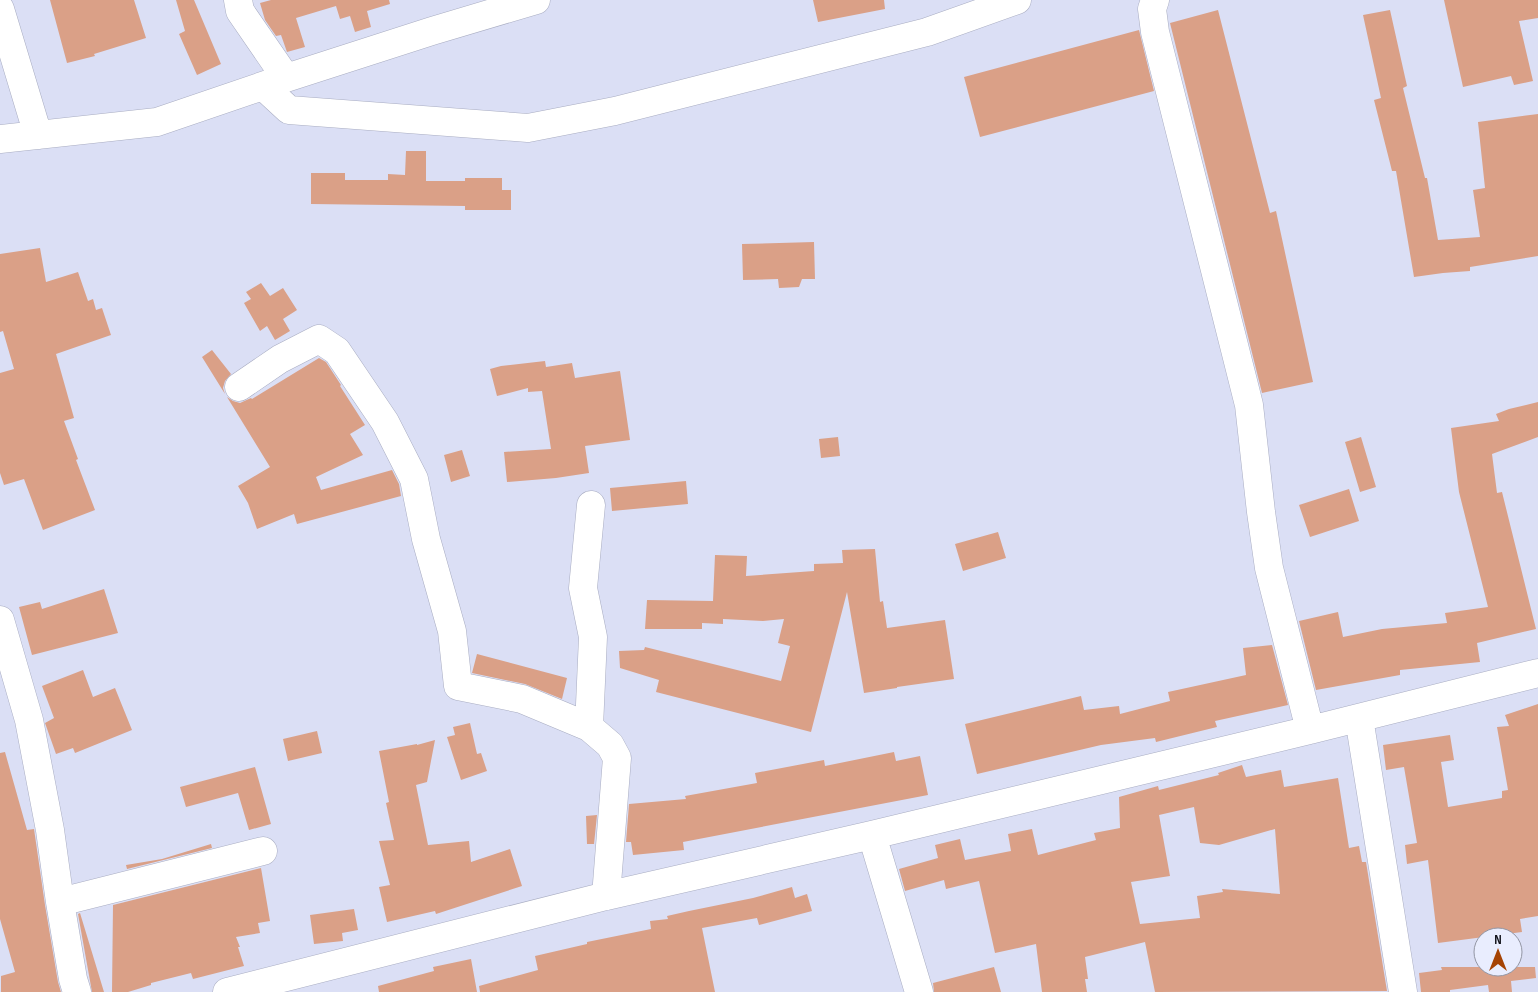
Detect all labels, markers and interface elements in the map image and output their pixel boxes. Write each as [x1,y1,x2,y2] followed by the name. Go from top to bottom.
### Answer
[1473,927,1523,977] north arrow
[1494,931,1502,948] text: N

